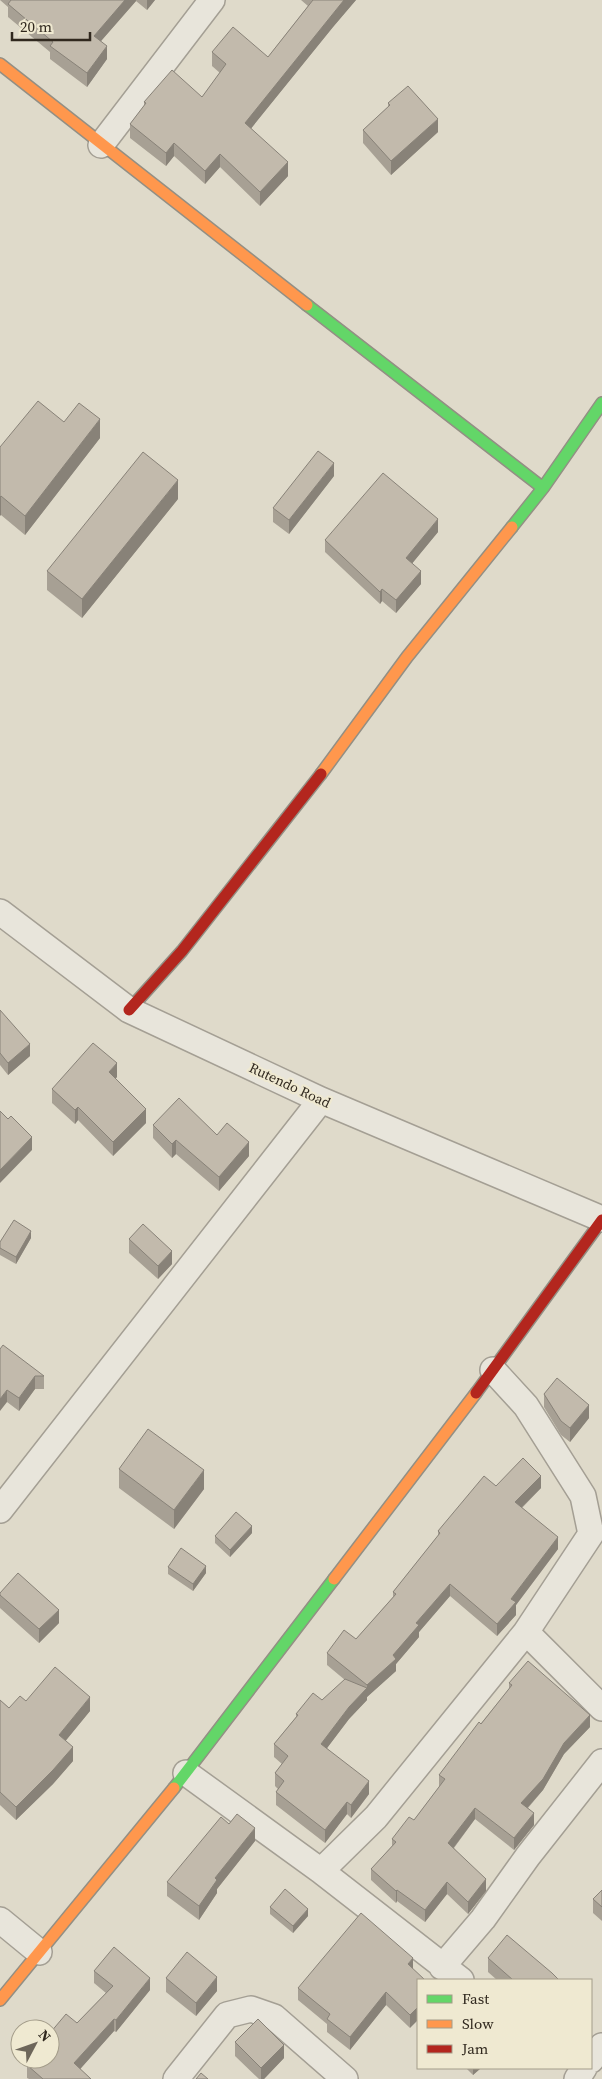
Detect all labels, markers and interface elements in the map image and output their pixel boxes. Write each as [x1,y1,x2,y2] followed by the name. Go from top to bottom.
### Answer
[12,10,90,42] scale bar
[20,16,52,37] text: 20 m
[246,1057,334,1113] street label: Rutendo Road
[417,1979,592,2069] legend
[462,1988,489,2009] text: Fast
[462,2013,494,2034] text: Slow
[10,2019,60,2069] north arrow
[34,2025,56,2046] text: N
[461,2038,489,2059] text: Jam

